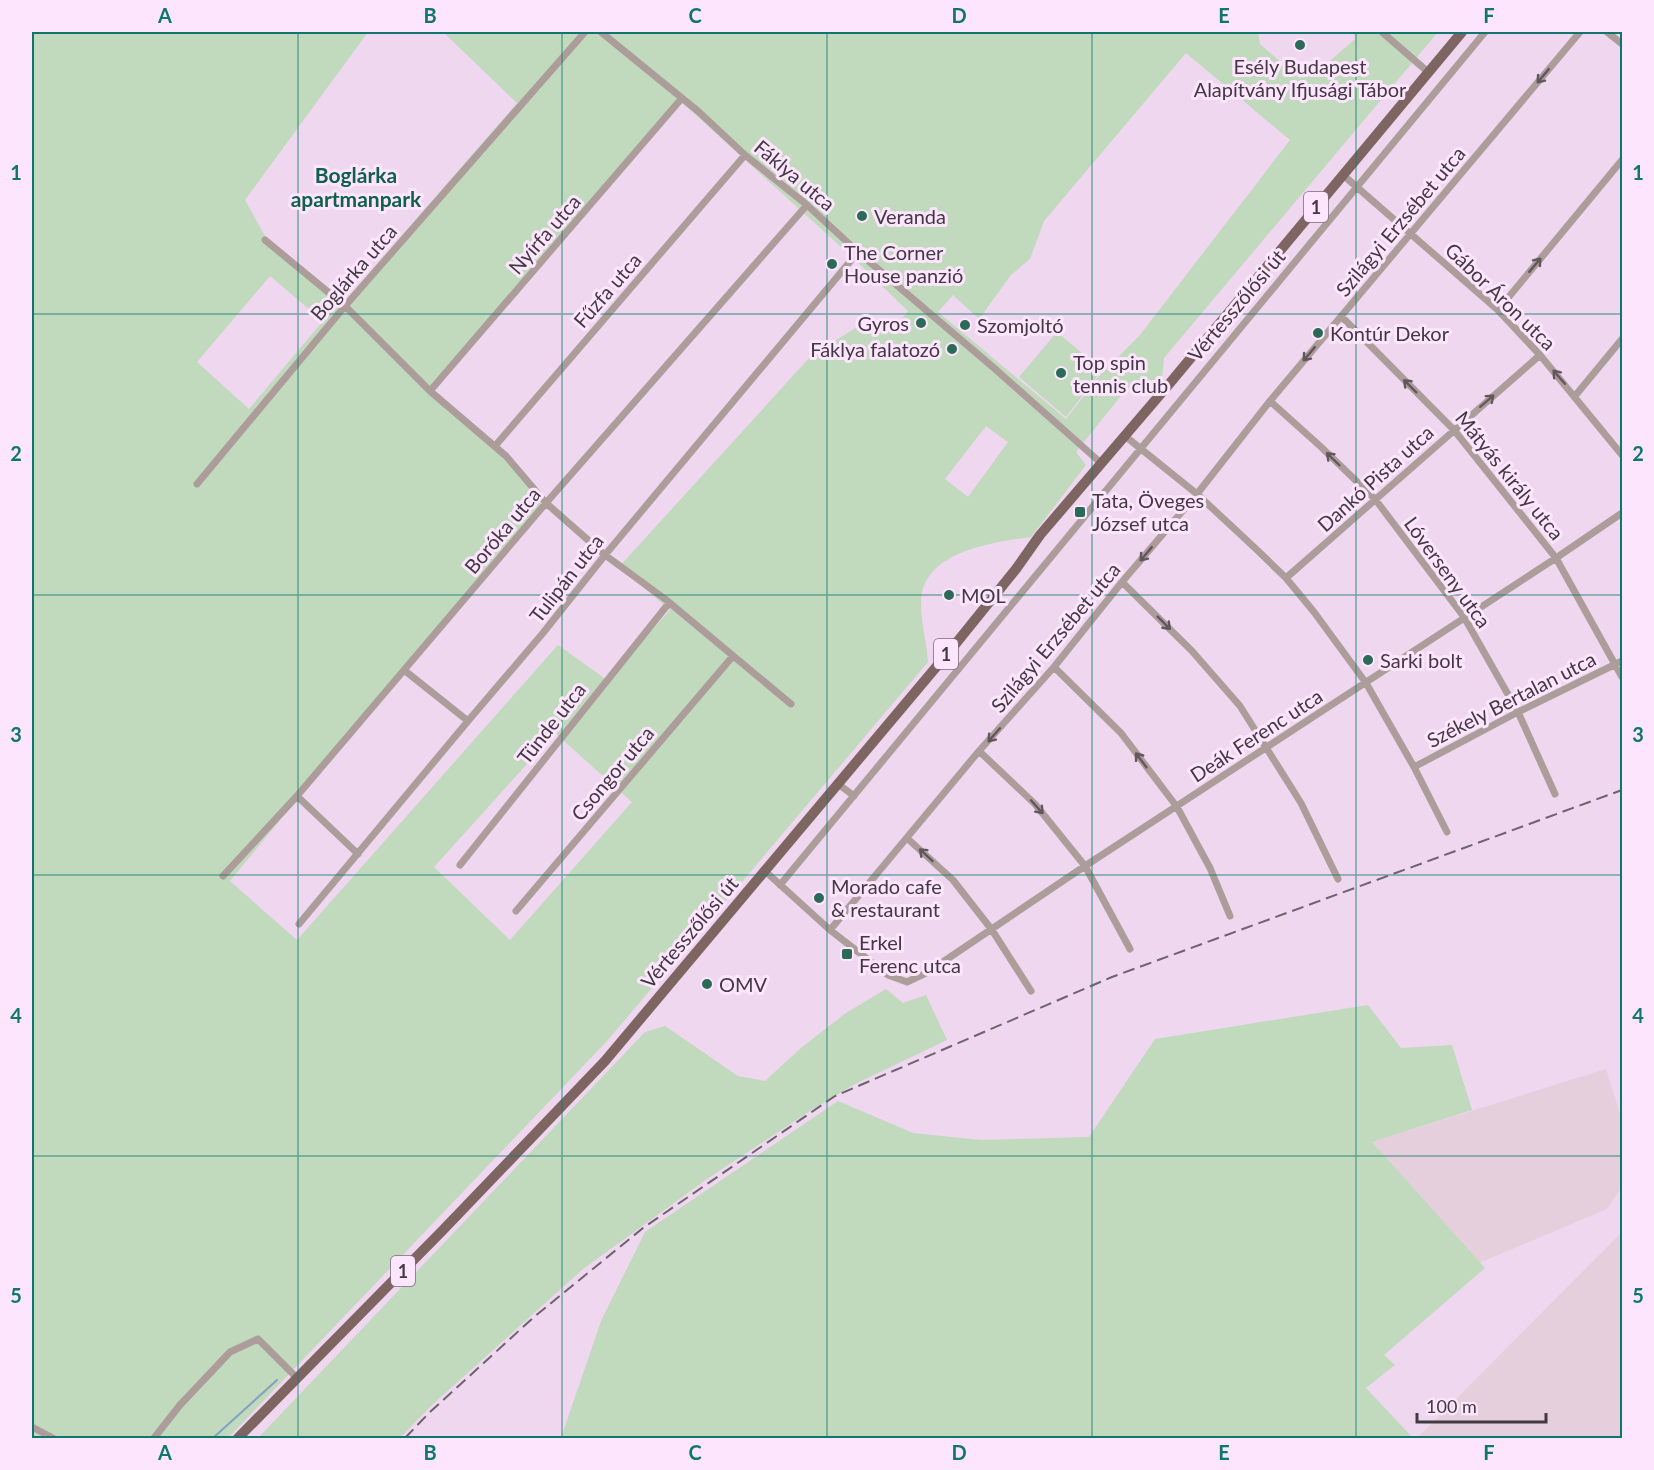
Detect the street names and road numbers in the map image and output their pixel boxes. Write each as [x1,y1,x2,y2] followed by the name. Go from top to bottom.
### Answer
[750,134,840,216] street label: Fáklya utca
[1330,141,1470,301] street label: Szilágyi Erzsébet utca
[503,189,585,279] street label: Nyírfa utca
[1304,192,1328,222] road number: 1
[305,219,401,325] street label: Boglárka utca
[1441,237,1561,355] street label: Gábor Áron utca
[1182,244,1290,366] street label: Vértesszőlősi út
[568,248,646,332] street label: Fűzfa utca
[1451,406,1569,544] street label: Mátyás király utca
[1312,420,1438,536] street label: Dankó Pista utca
[459,482,545,578] street label: Boróka utca
[1400,512,1496,632] street label: Lóverseny utca
[524,529,608,627] street label: Tulipán utca
[985,557,1125,717] street label: Szilágyi Erzsébet utca
[934,639,958,669] road number: 1
[1423,646,1599,752] street label: Székely Bertalan utca
[512,678,590,768] street label: Tünde utca
[1185,683,1327,787] street label: Deák Ferenc utca
[566,721,658,825] street label: Csongor utca
[635,871,743,993] street label: Vértesszőlősi út
[391,1256,415,1286] road number: 1

